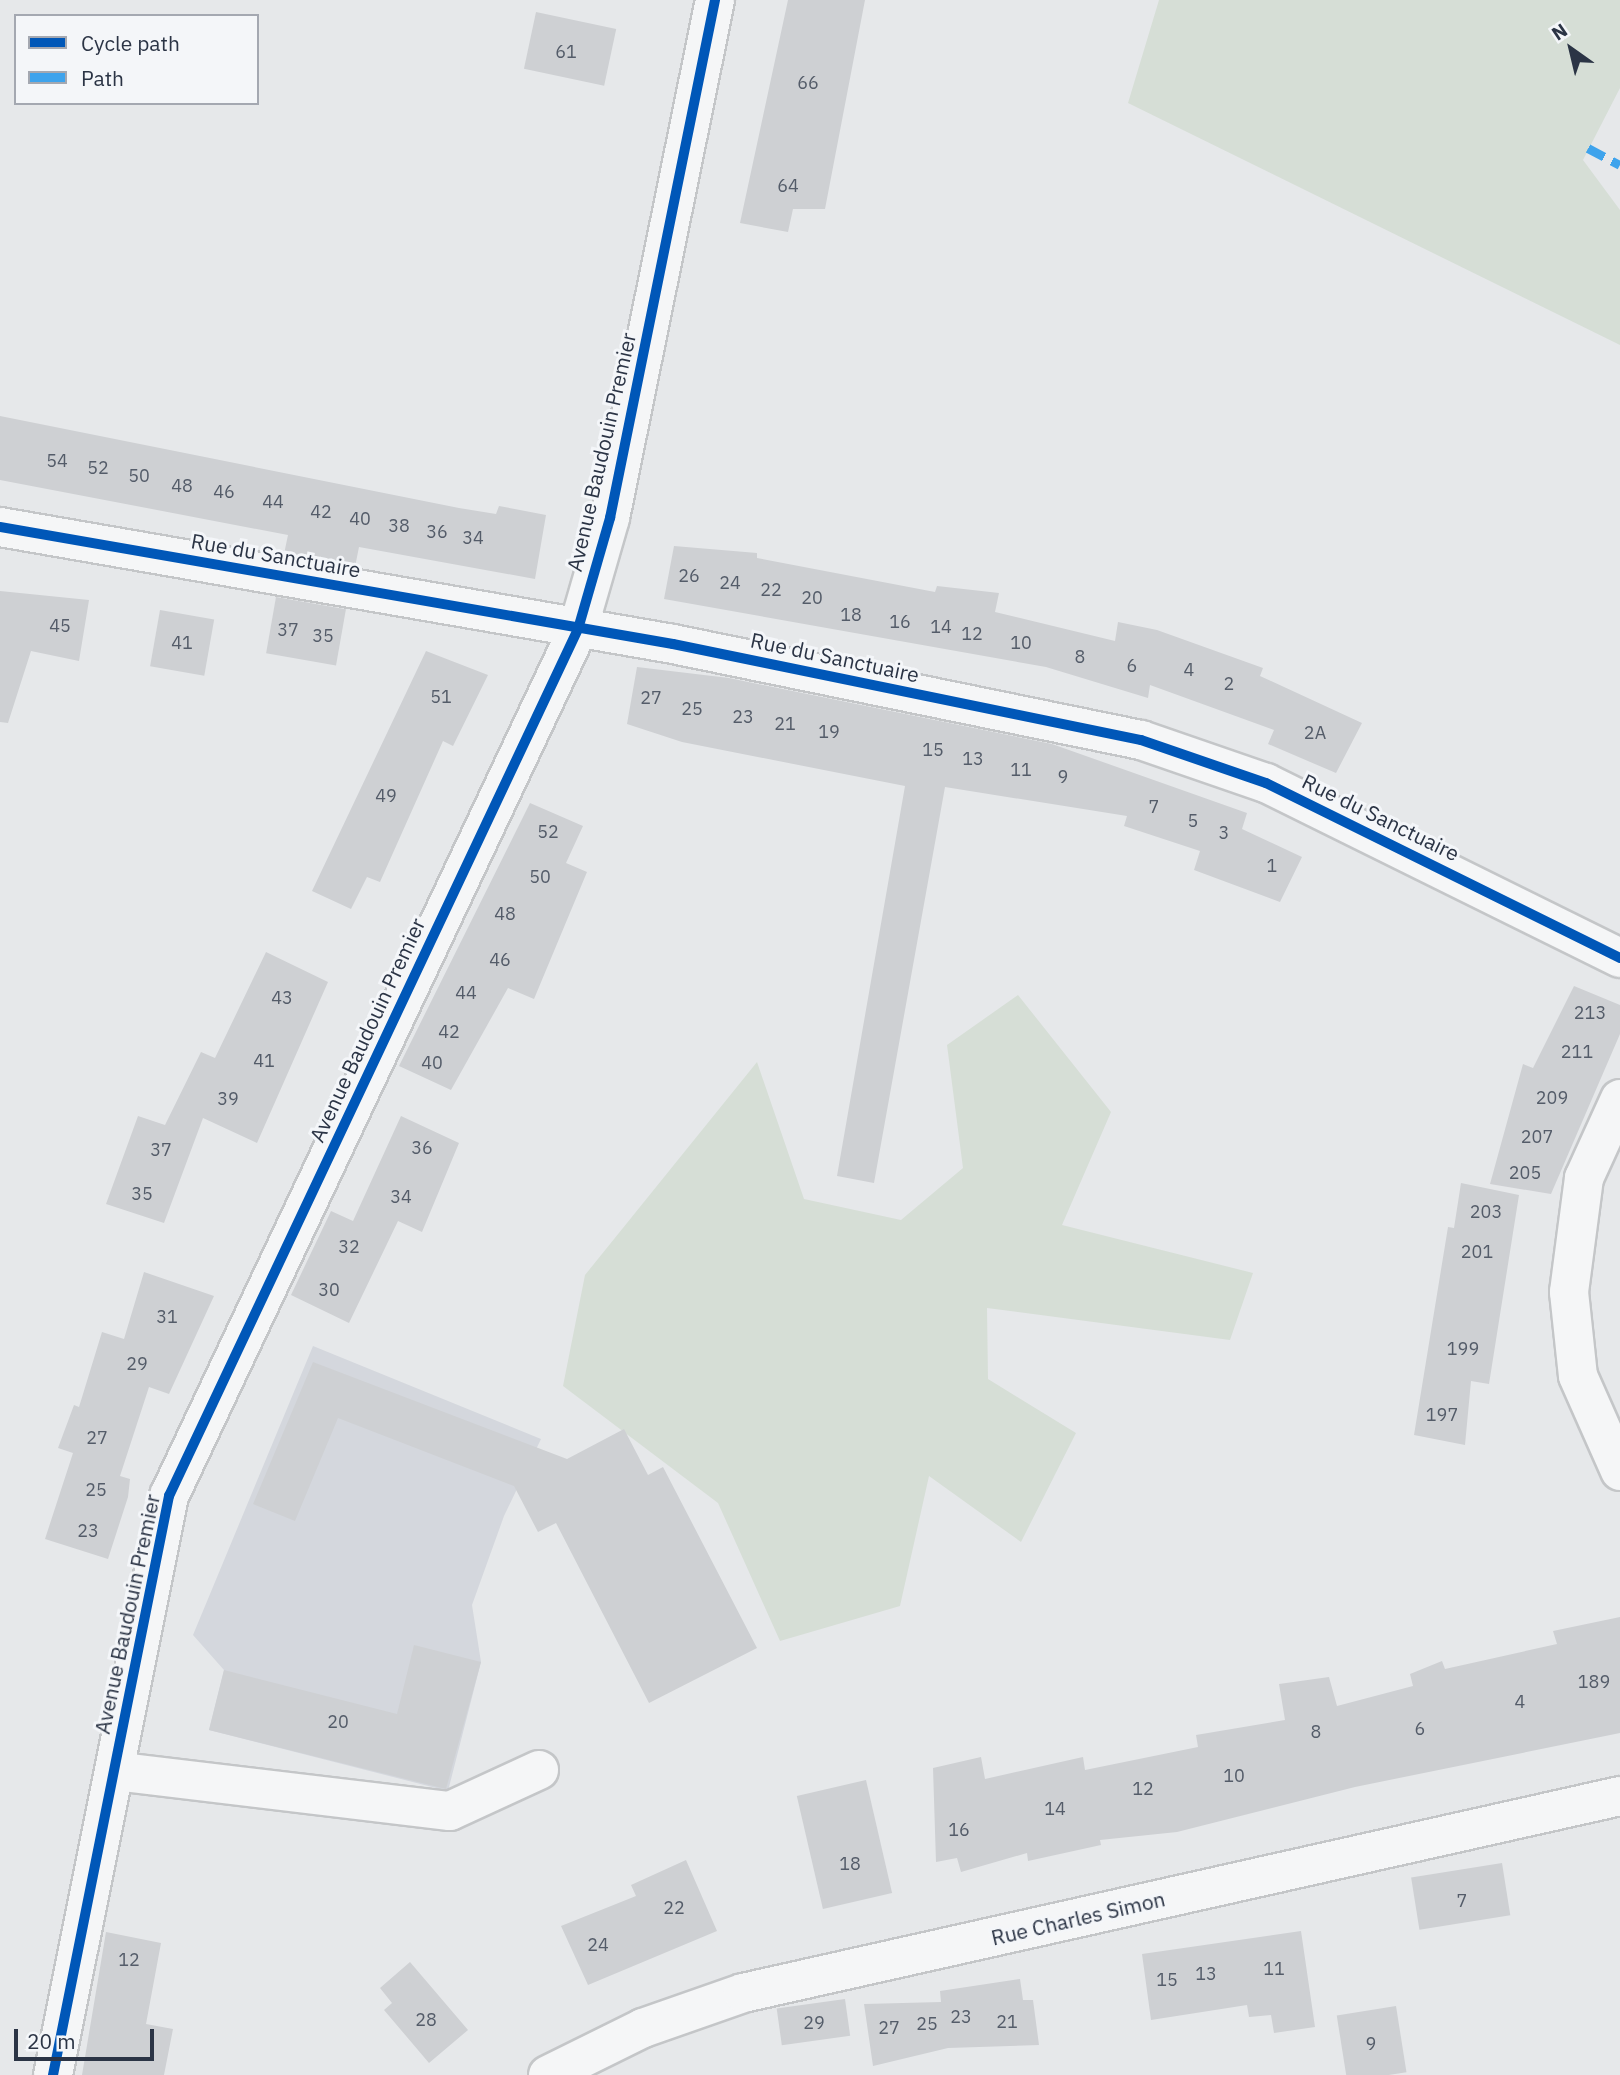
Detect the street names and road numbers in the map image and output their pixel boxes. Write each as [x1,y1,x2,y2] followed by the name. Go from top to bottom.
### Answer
[561,330,641,574] street label: Avenue Baudouin Premier
[189,528,363,582] street label: Rue du Sanctuaire
[748,627,922,687] street label: Rue du Sanctuaire
[1298,768,1464,866] street label: Rue du Sanctuaire
[304,914,430,1146] street label: Avenue Baudouin Premier
[89,1492,165,1736] street label: Avenue Baudouin Premier
[989,1886,1167,1950] street label: Rue Charles Simon

